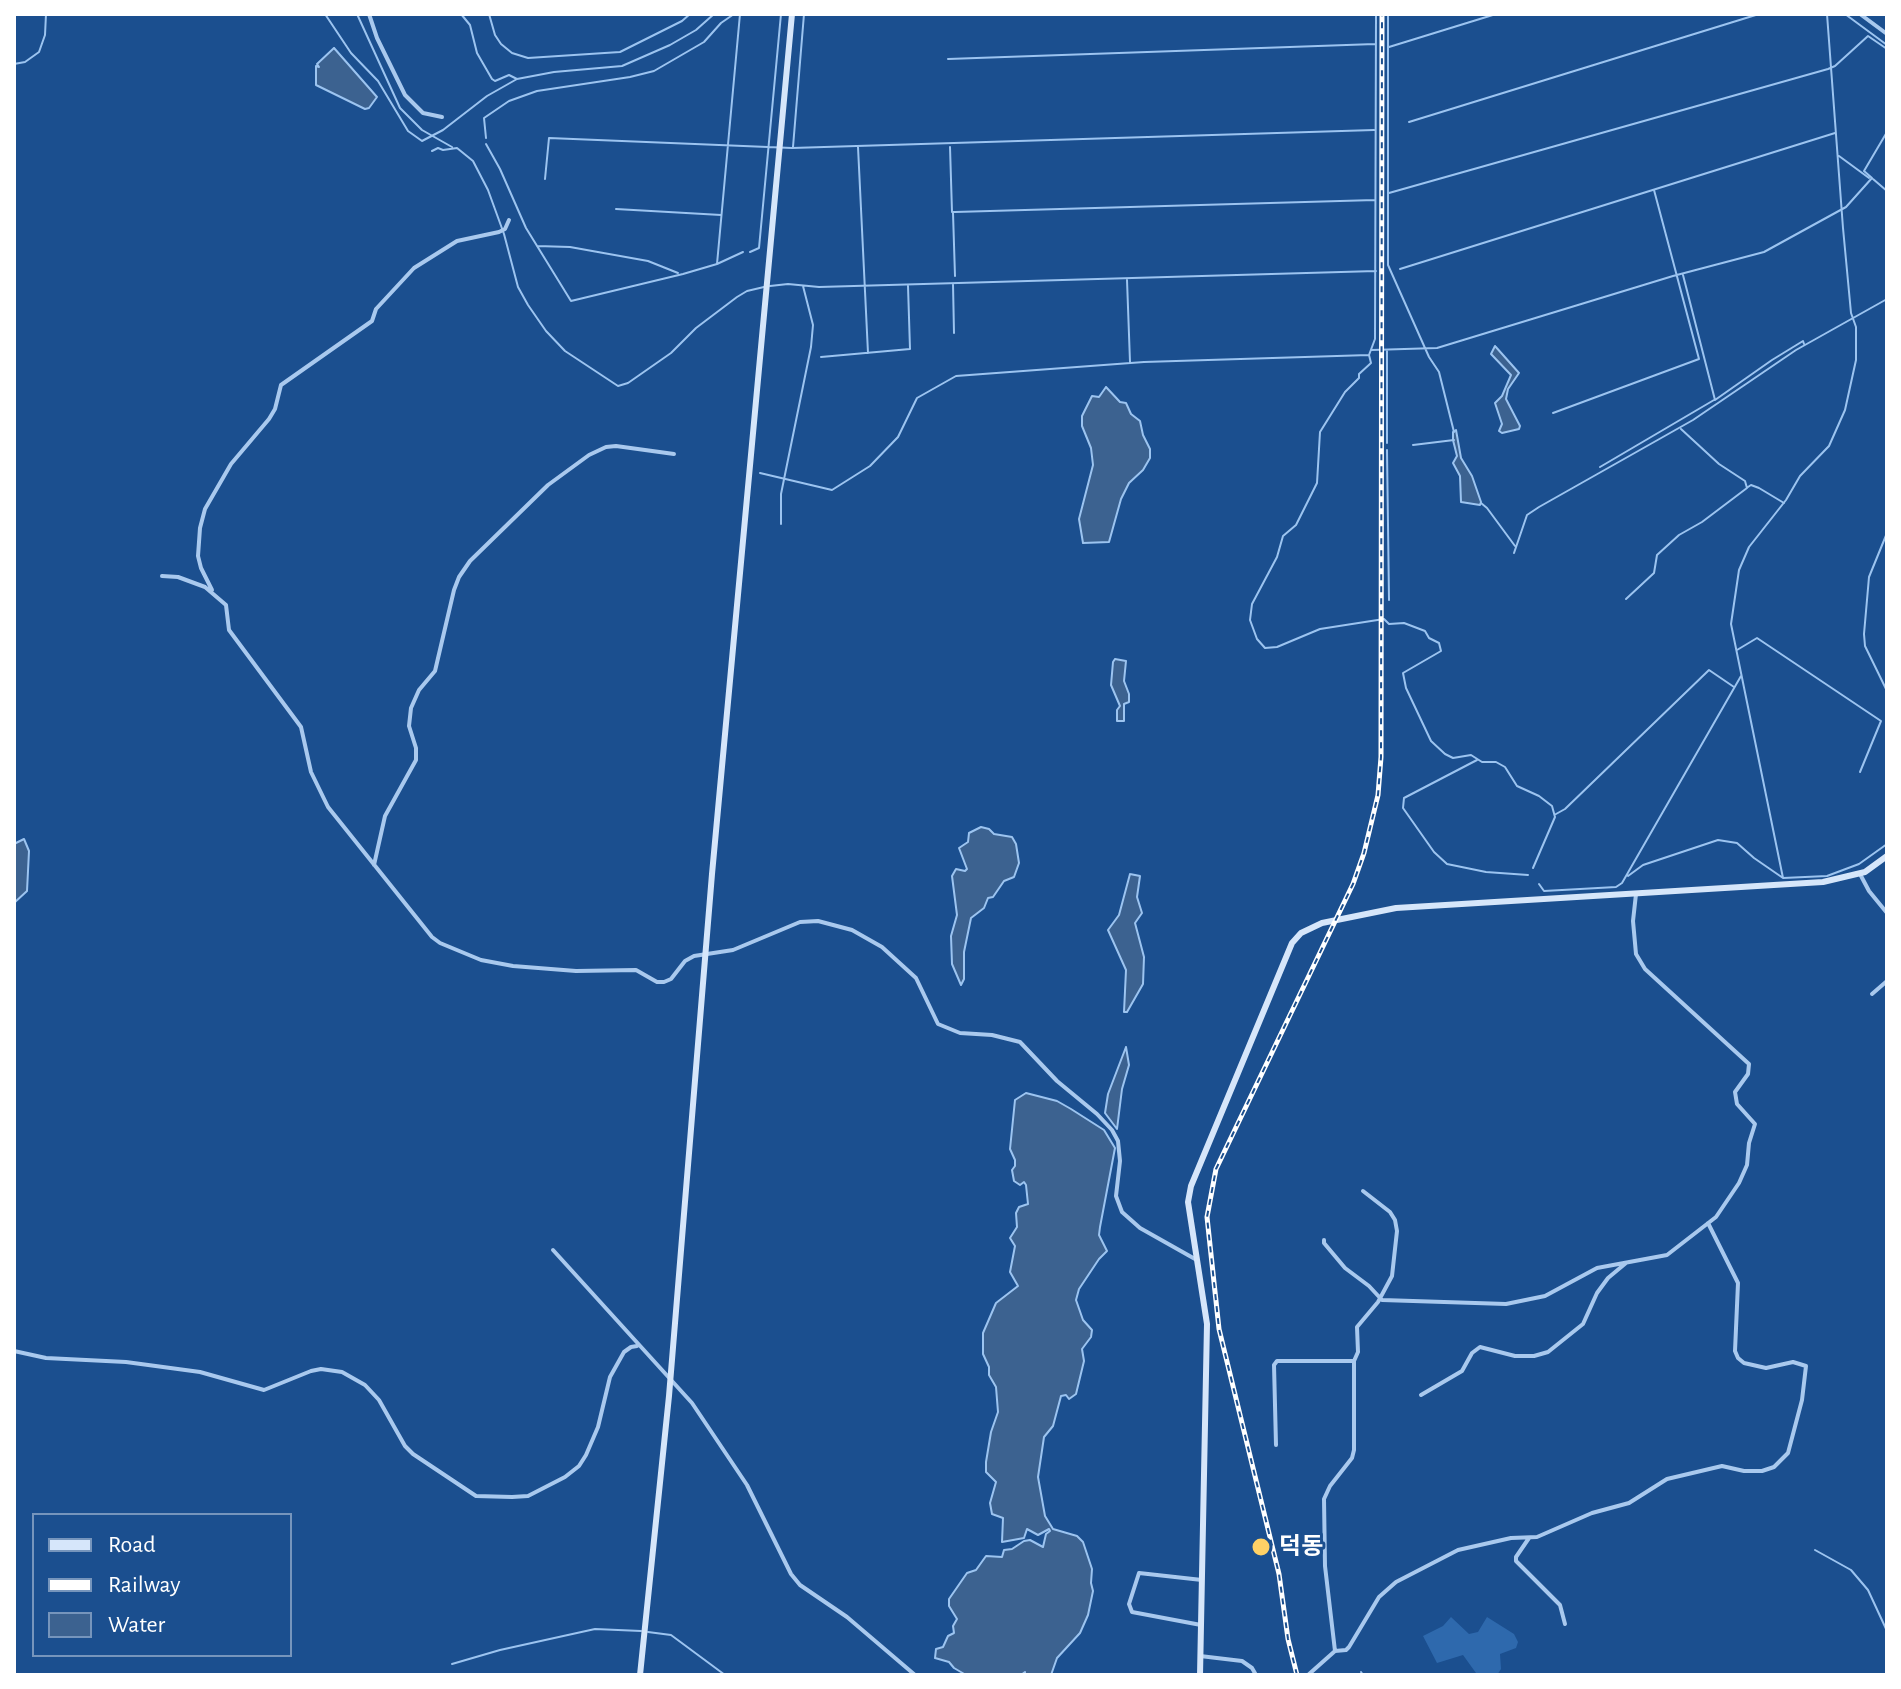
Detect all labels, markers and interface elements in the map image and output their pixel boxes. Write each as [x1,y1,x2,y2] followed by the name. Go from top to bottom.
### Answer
[32,1513,292,1657] legend
[108,1533,156,1557] text: Road
[1279,1533,1323,1561] place label: 덕동
[1250,1536,1272,1558] marker: 덕동
[108,1573,180,1597] text: Railway
[108,1613,165,1637] text: Water

